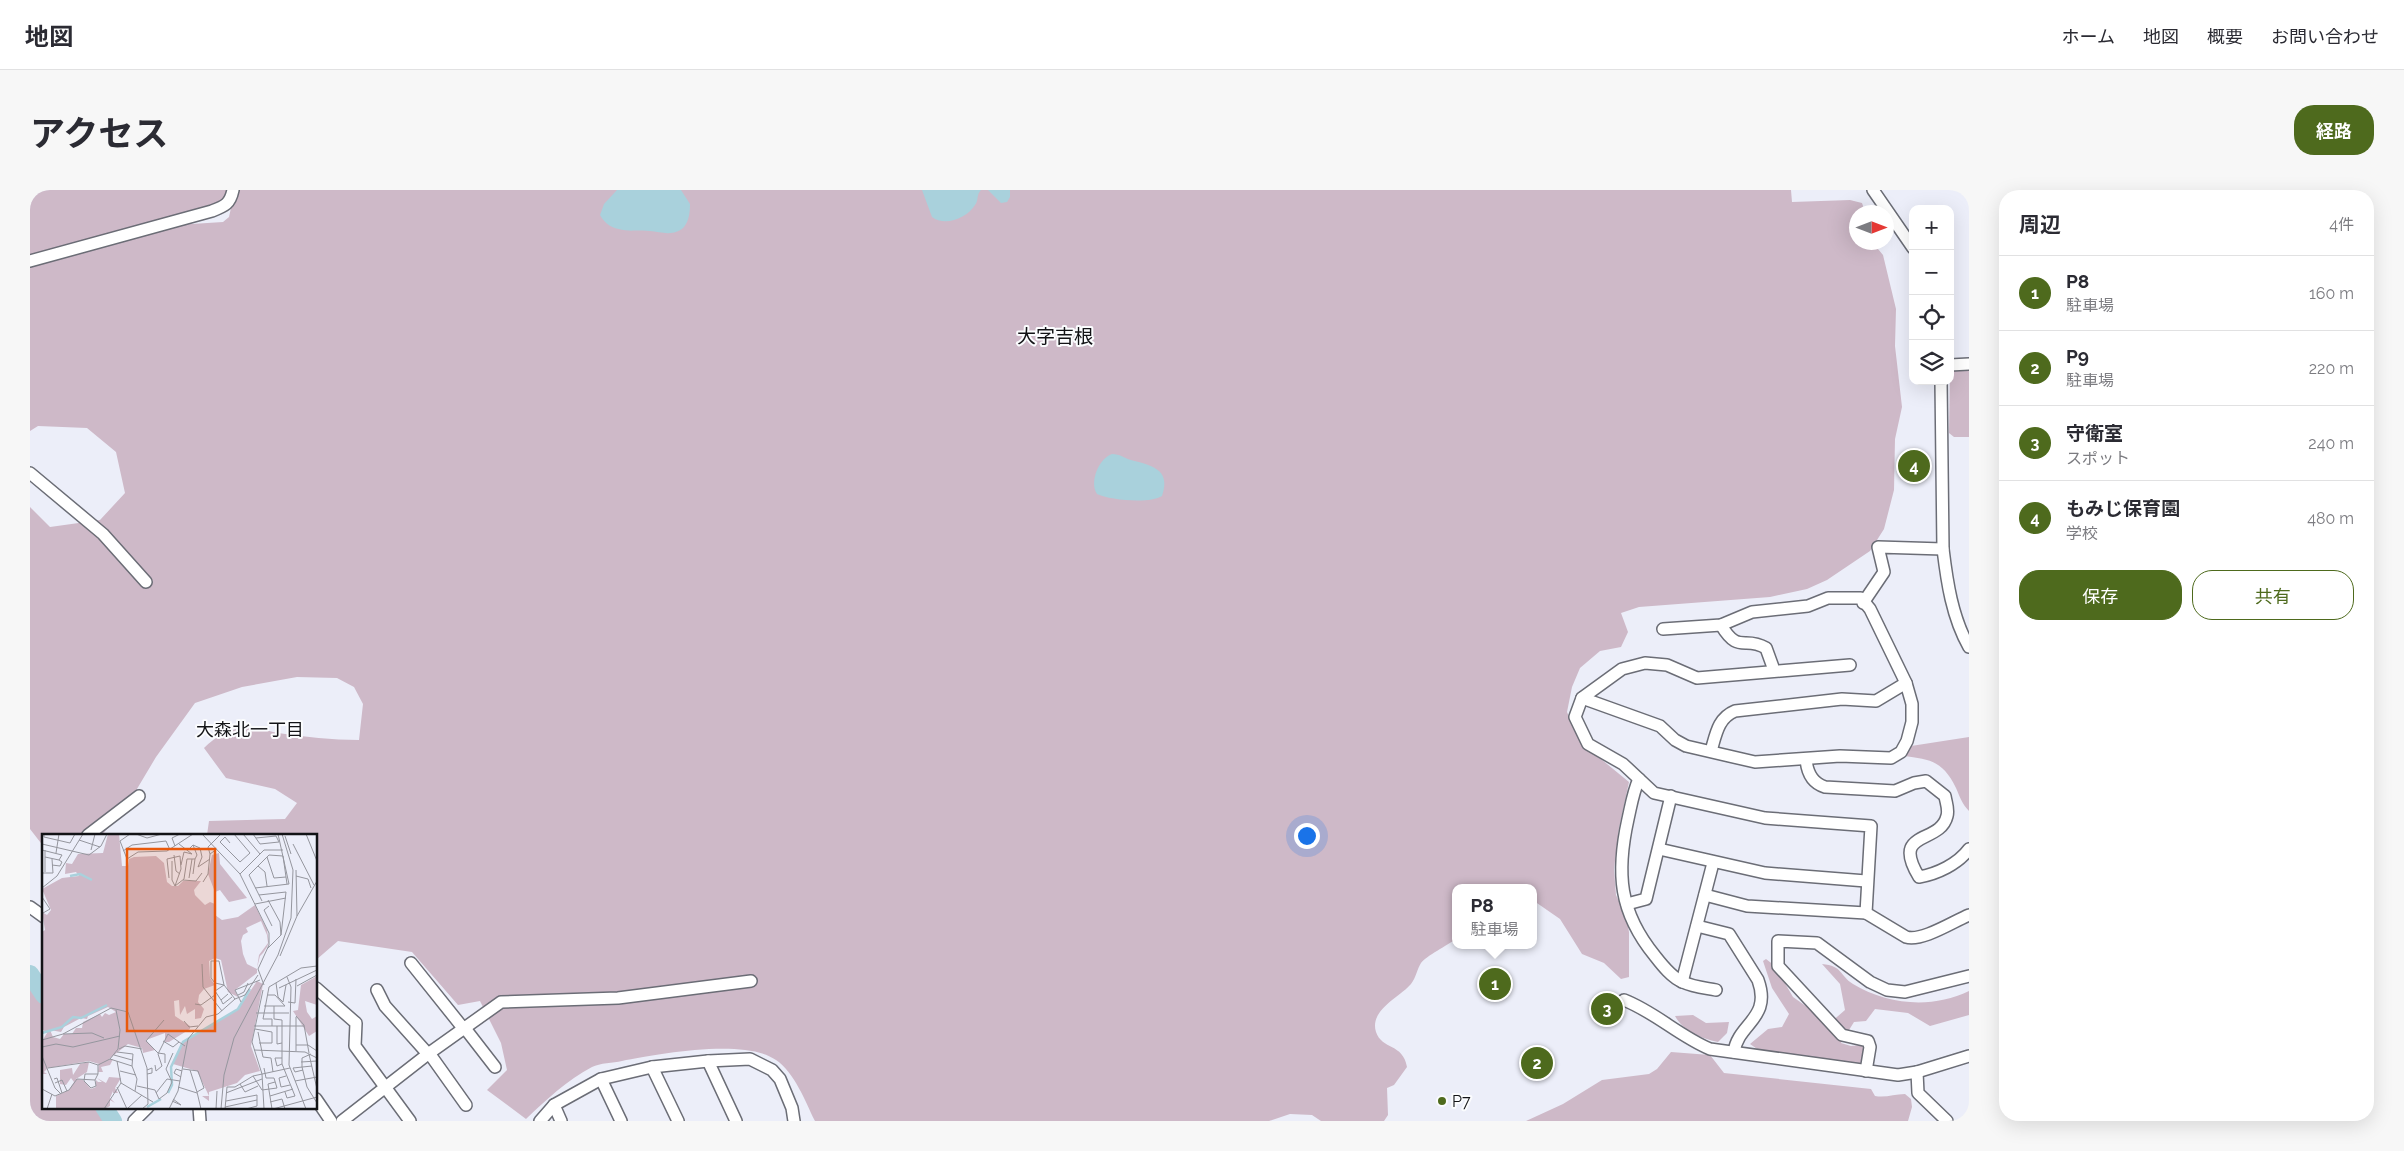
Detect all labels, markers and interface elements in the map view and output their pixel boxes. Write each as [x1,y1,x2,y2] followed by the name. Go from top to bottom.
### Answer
[25,22,73,51] text: 地図
[2062,26,2115,47] text: ホーム
[2143,26,2179,47] text: 地図
[2207,26,2243,47] text: 概要
[2271,26,2379,47] text: お問い合わせ
[2294,105,2374,155] button: 経路
[30,113,168,154] text: アクセス
[1849,205,1894,250] north arrow
[1909,205,1954,385] map controls
[1909,205,1954,250] button: +
[2019,212,2061,237] text: 周辺
[2329,215,2354,234] text: 4件
[1909,250,1954,295] button: −
[2066,270,2089,292] text: P8
[2031,284,2039,303] text: 1
[2309,284,2354,303] text: 160 m
[1909,295,1954,340] button: locate
[2066,296,2114,315] text: 駐車場
[1017,325,1093,347] district label: 大字吉根
[1909,340,1954,385] button: layers
[2066,345,2089,367] text: P9
[2030,359,2040,378] text: 2
[2309,359,2354,378] text: 220 m
[2066,371,2114,390] text: 駐車場
[2066,422,2123,444] text: 守衛室
[2031,434,2039,453] text: 3
[2308,434,2354,453] text: 240 m
[1898,447,1930,485] pin: 4
[2066,449,2130,468] text: スポット
[2066,497,2180,519] text: もみじ保育園
[2030,509,2040,528] text: 4
[2307,509,2354,528] text: 480 m
[2066,524,2098,543] text: 学校
[2019,570,2182,620] button: 保存
[2192,570,2354,620] button: 共有
[196,719,304,740] district label: 大森北一丁目
[1294,823,1320,849] your location
[42,834,318,1108] inset map
[1452,884,1537,949] popup
[1470,894,1494,916] text: P8
[1470,920,1519,939] text: 駐車場
[1479,965,1511,1003] pin: 1
[1591,990,1623,1028] pin: 3
[1521,1044,1553,1082] pin: 2
[1452,1092,1471,1111] place label: P7
[1436,1095,1448,1107] marker: P7

